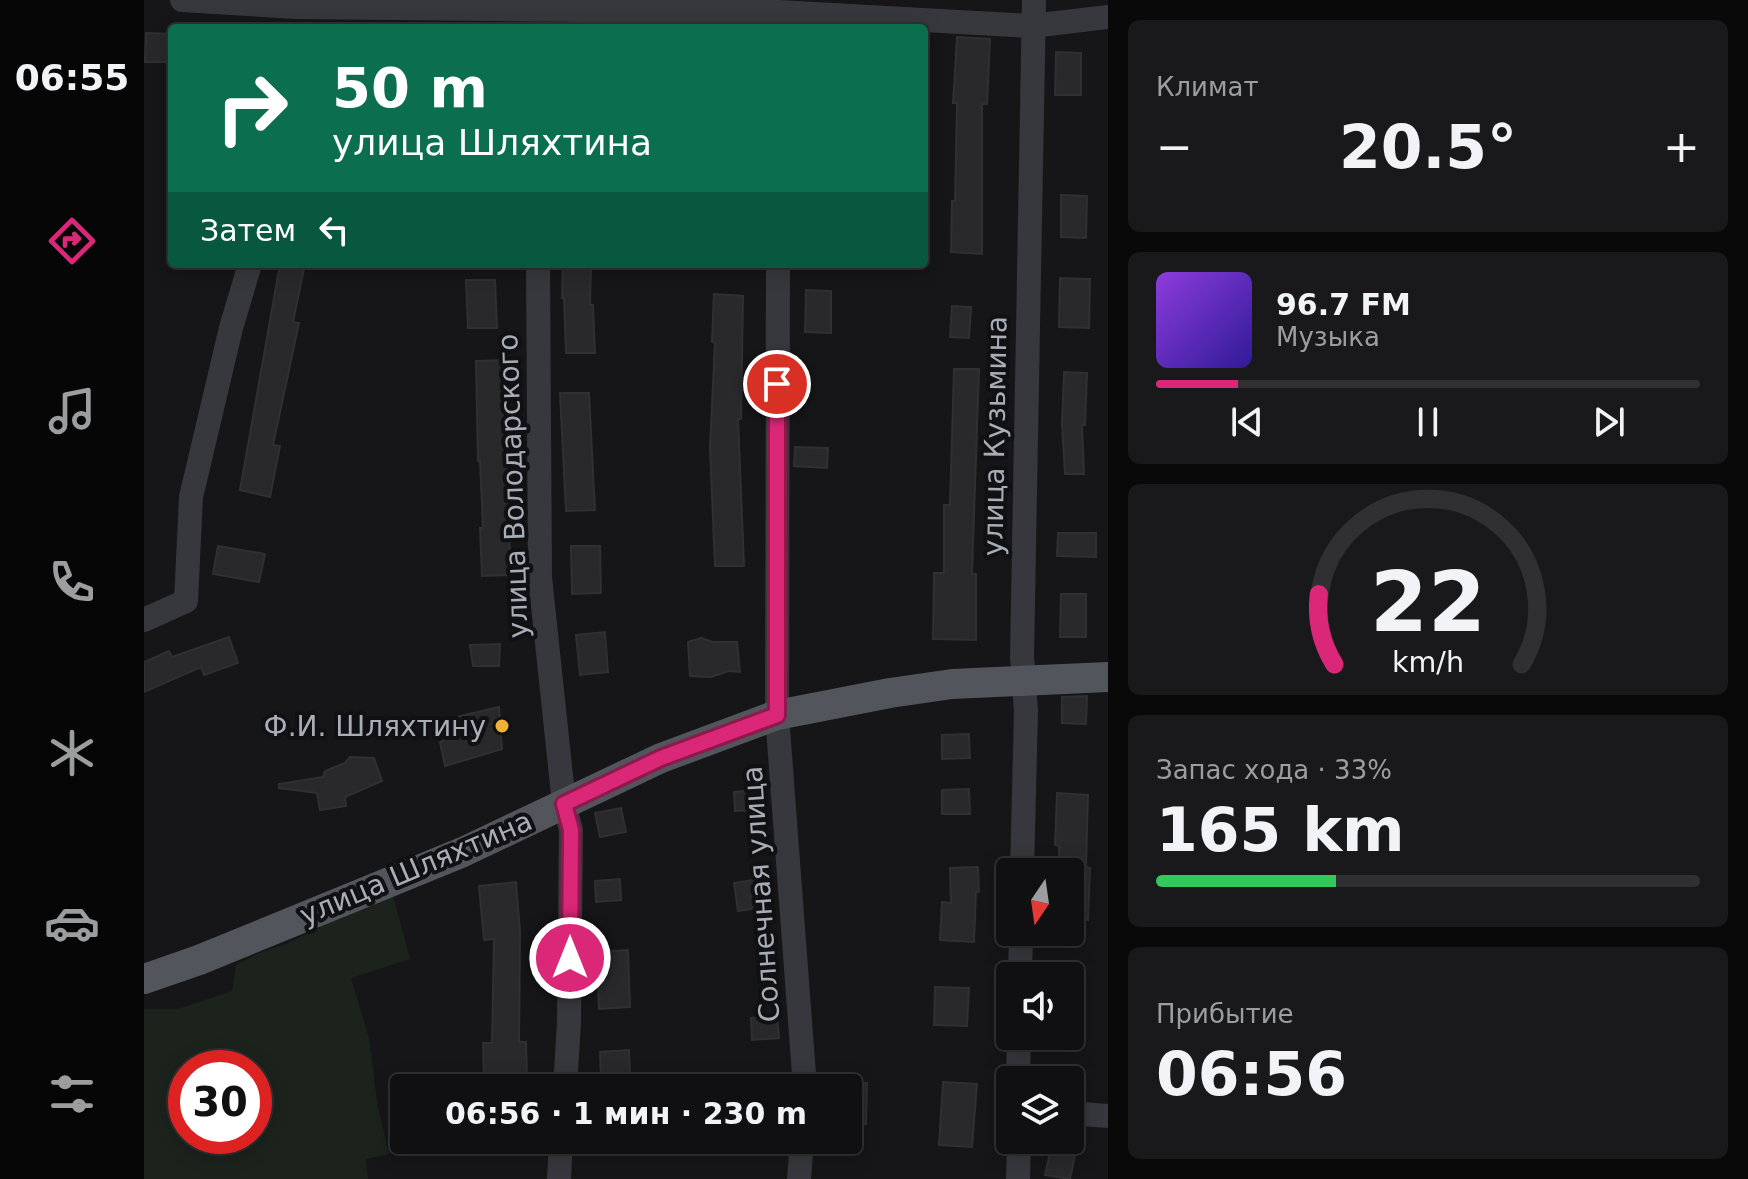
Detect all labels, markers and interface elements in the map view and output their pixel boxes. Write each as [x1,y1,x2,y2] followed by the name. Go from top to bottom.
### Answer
[332,55,488,120] text: 50 m
[200,56,304,160] icon: right
[15,57,129,98] text: 06:55
[1156,72,1259,102] text: Климат
[1339,112,1517,182] text: 20.5°
[1156,121,1193,172] text: −
[1663,121,1700,172] text: +
[332,122,652,163] text: улица Шляхтина
[312,208,356,252] icon: left
[44,213,100,269] icon: directions
[200,213,296,248] text: Затем
[1276,287,1411,322] text: 96.7 FM
[976,316,1014,556] street label: улица Кузьмина
[1276,322,1380,352] text: Музыка
[491,333,535,639] street label: улица Володарского
[743,350,811,418] pin
[755,362,799,406] icon: arrive
[44,383,100,439] icon: music
[1225,400,1269,444] icon: previous
[1406,400,1450,444] icon: pause
[1587,400,1631,444] icon: next
[44,554,100,610] icon: phone
[1370,554,1486,651] text: 22
[1392,646,1464,680] text: km/h
[264,710,486,743] place label: Ф.И. Шляхтину
[493,717,511,735] marker: Ф.И. Шляхтину
[44,725,100,781] icon: climate
[1156,755,1392,785] text: Запас хода · 33%
[736,765,786,1023] street label: Солнечная улица
[1156,795,1405,865] text: 165 km
[295,804,537,932] street label: улица Шляхтина
[996,858,1084,946] north arrow
[996,858,1084,1154] map controls
[44,895,100,951] icon: car
[528,916,612,1000] position arrow
[996,962,1084,1050] button: sound
[1156,999,1294,1029] text: Прибытие
[1156,1039,1347,1109] text: 06:56
[168,1050,272,1154] speed limit sign: 30
[44,1066,100,1122] icon: filters
[996,1066,1084,1154] button: layers
[445,1096,807,1131] text: 06:56 · 1 мин · 230 m

